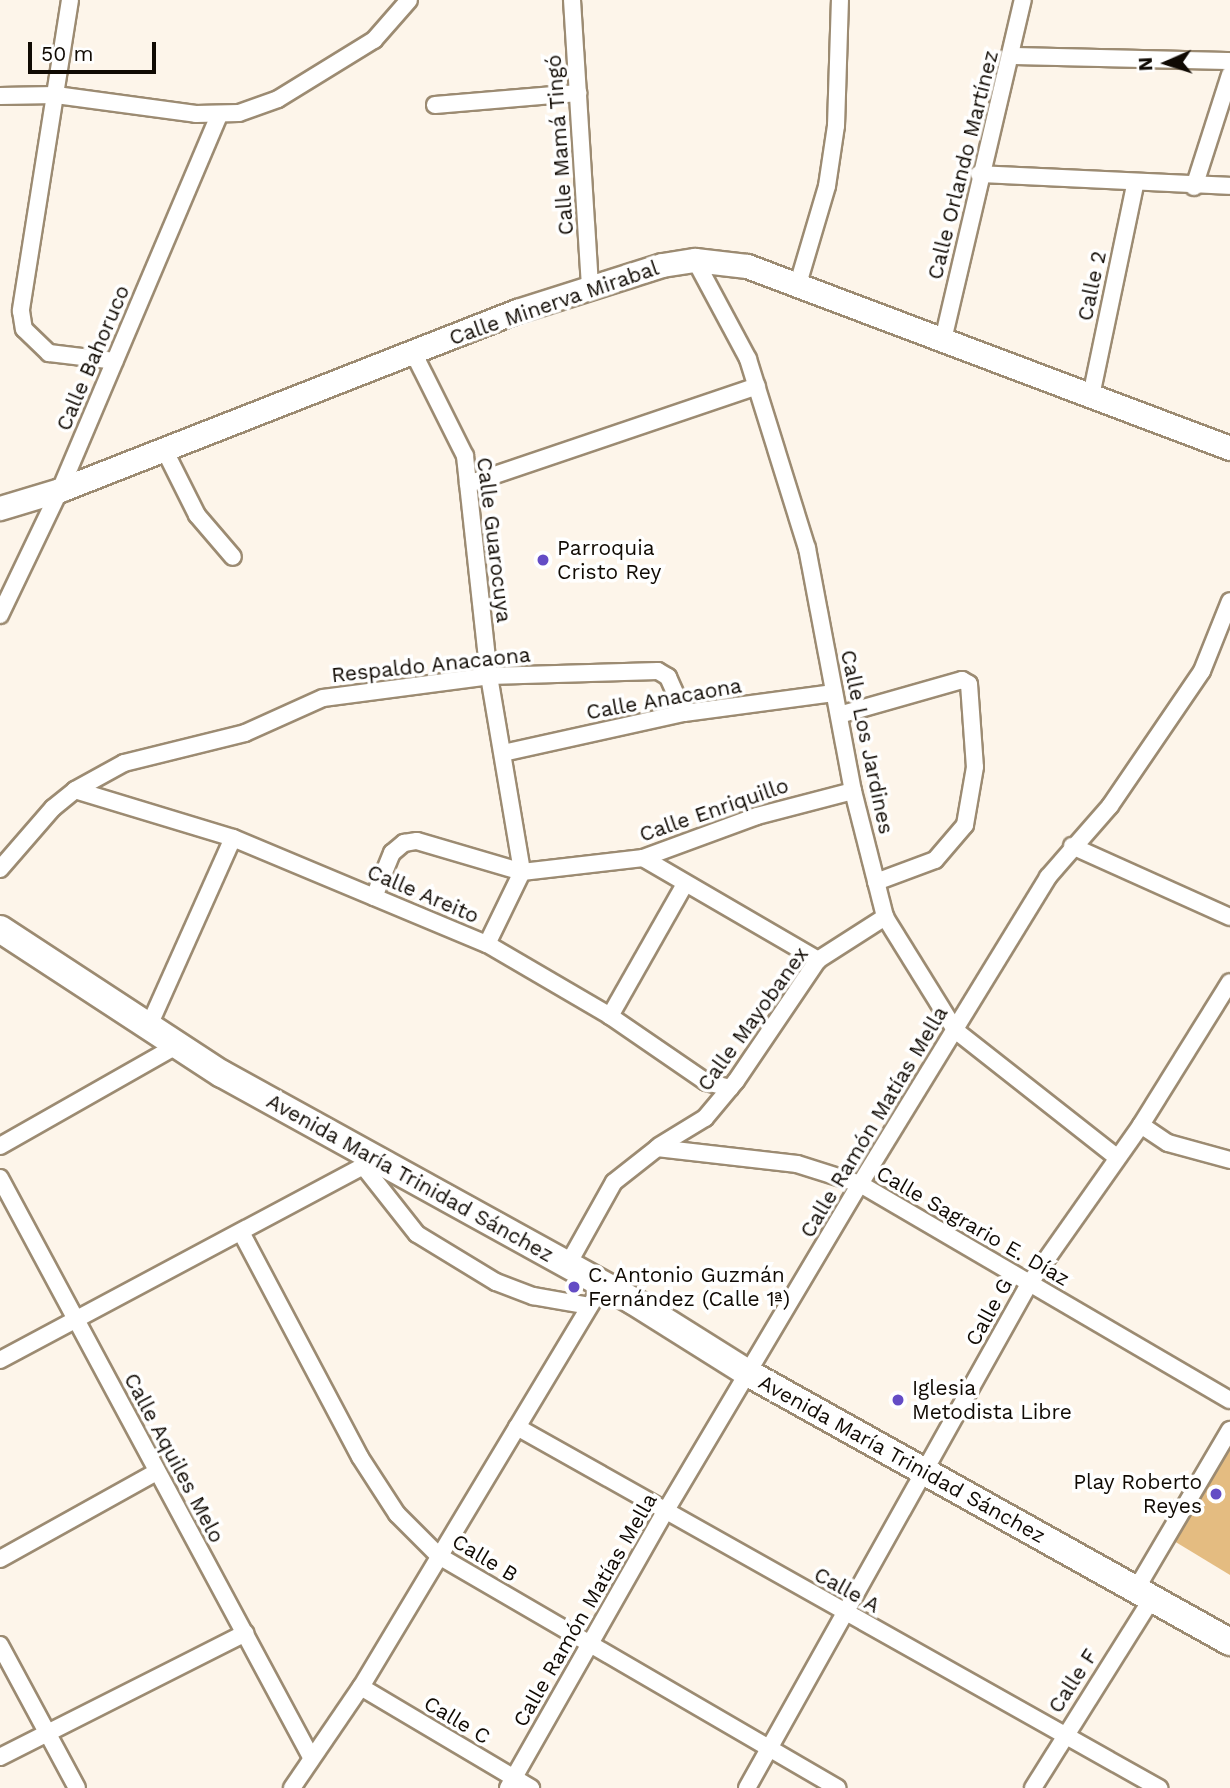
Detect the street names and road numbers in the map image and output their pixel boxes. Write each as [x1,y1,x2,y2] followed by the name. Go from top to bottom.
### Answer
[922,48,1004,282] street label: Calle Orlando Martínez
[541,53,579,237] street label: Calle Mamá Tingó
[1072,249,1112,323] street label: Calle 2
[446,255,662,351] street label: Calle Minerva Mirabal
[51,282,135,434] street label: Calle Bahoruco
[471,456,517,624] street label: Calle Guarocuya
[330,642,532,688] street label: Respaldo Anacaona
[835,647,899,837] street label: Calle Los Jardines
[584,673,744,725] street label: Calle Anacaona
[636,773,792,847] street label: Calle Enriquillo
[363,859,483,929] street label: Calle Areito
[692,942,814,1096] street label: Calle Mayobanex
[795,1002,953,1242] street label: Calle Ramón Matías Mella
[262,1088,558,1268] street label: Avenida María Trinidad Sánchez
[872,1160,1074,1292] street label: Calle Sagrario E. Díaz
[960,1274,1018,1350] street label: Calle G
[118,1368,230,1548] street label: Calle Aquiles Melo
[754,1369,1050,1549] street label: Avenida María Trinidad Sánchez
[508,1489,662,1731] street label: Calle Ramón Matías Mella
[448,1529,522,1587] street label: Calle B
[809,1561,885,1619] street label: Calle A
[1043,1644,1103,1718] street label: Calle F
[419,1690,495,1750] street label: Calle C

